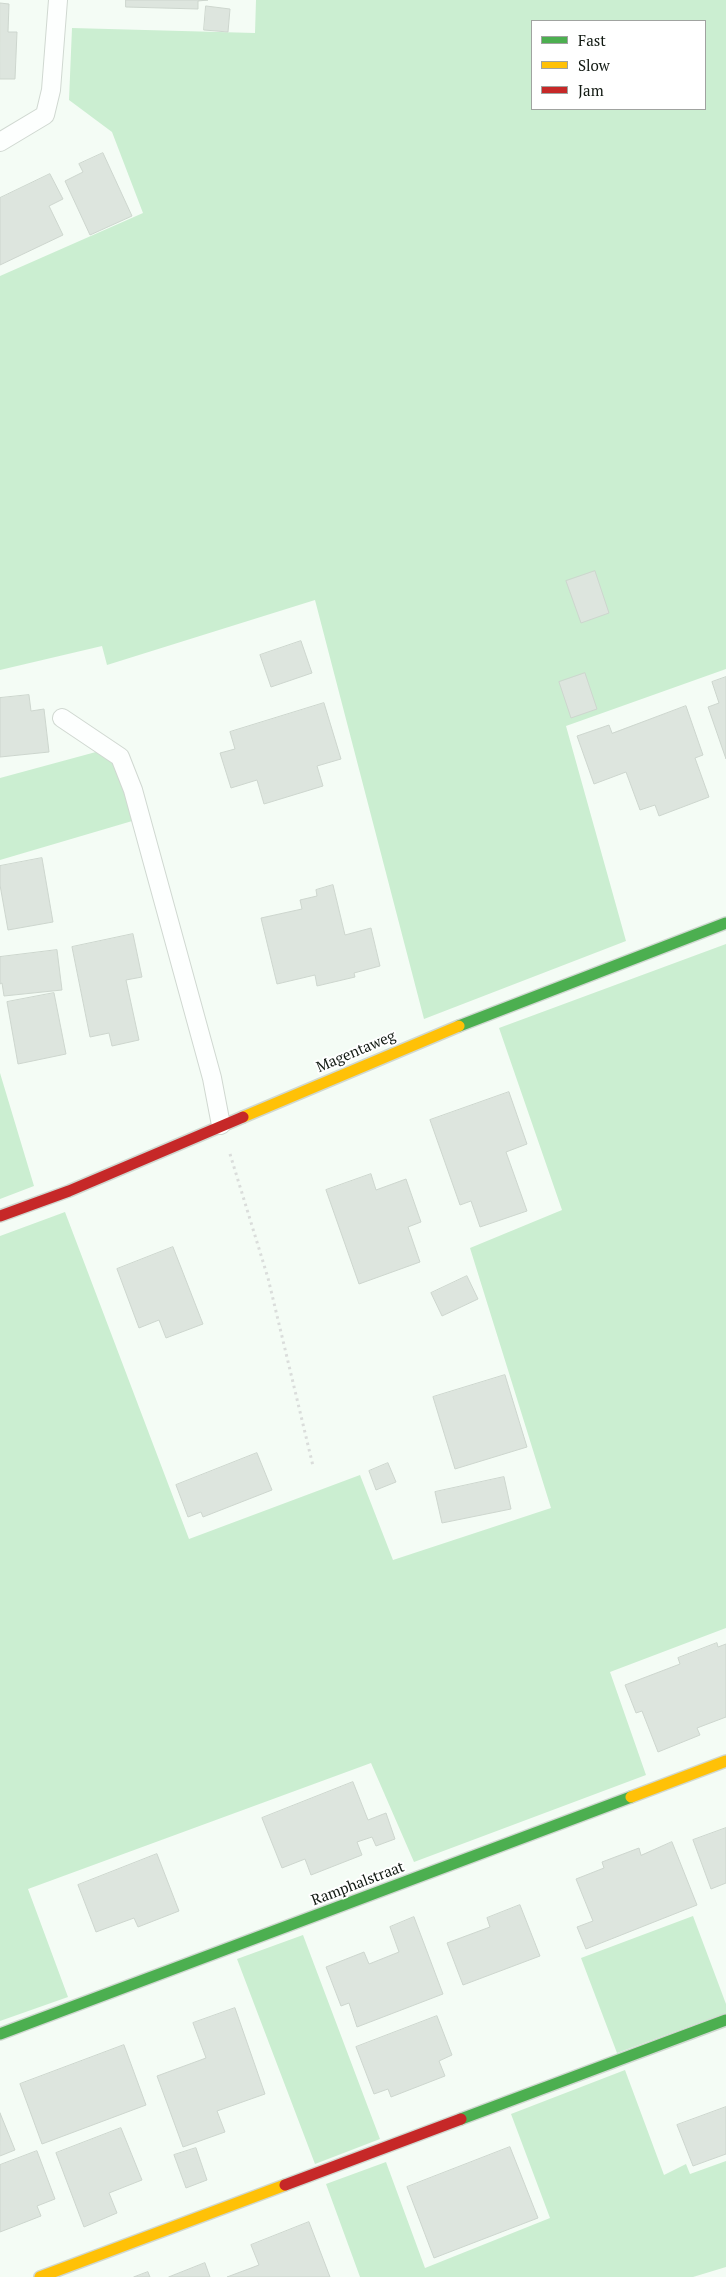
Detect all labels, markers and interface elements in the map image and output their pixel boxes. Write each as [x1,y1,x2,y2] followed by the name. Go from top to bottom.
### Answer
[531,20,706,110] legend
[578,30,606,50] text: Fast
[578,55,610,75] text: Slow
[578,80,604,100] text: Jam
[314,1027,398,1077] street label: Magentaweg
[309,1858,407,1910] street label: Ramphalstraat

